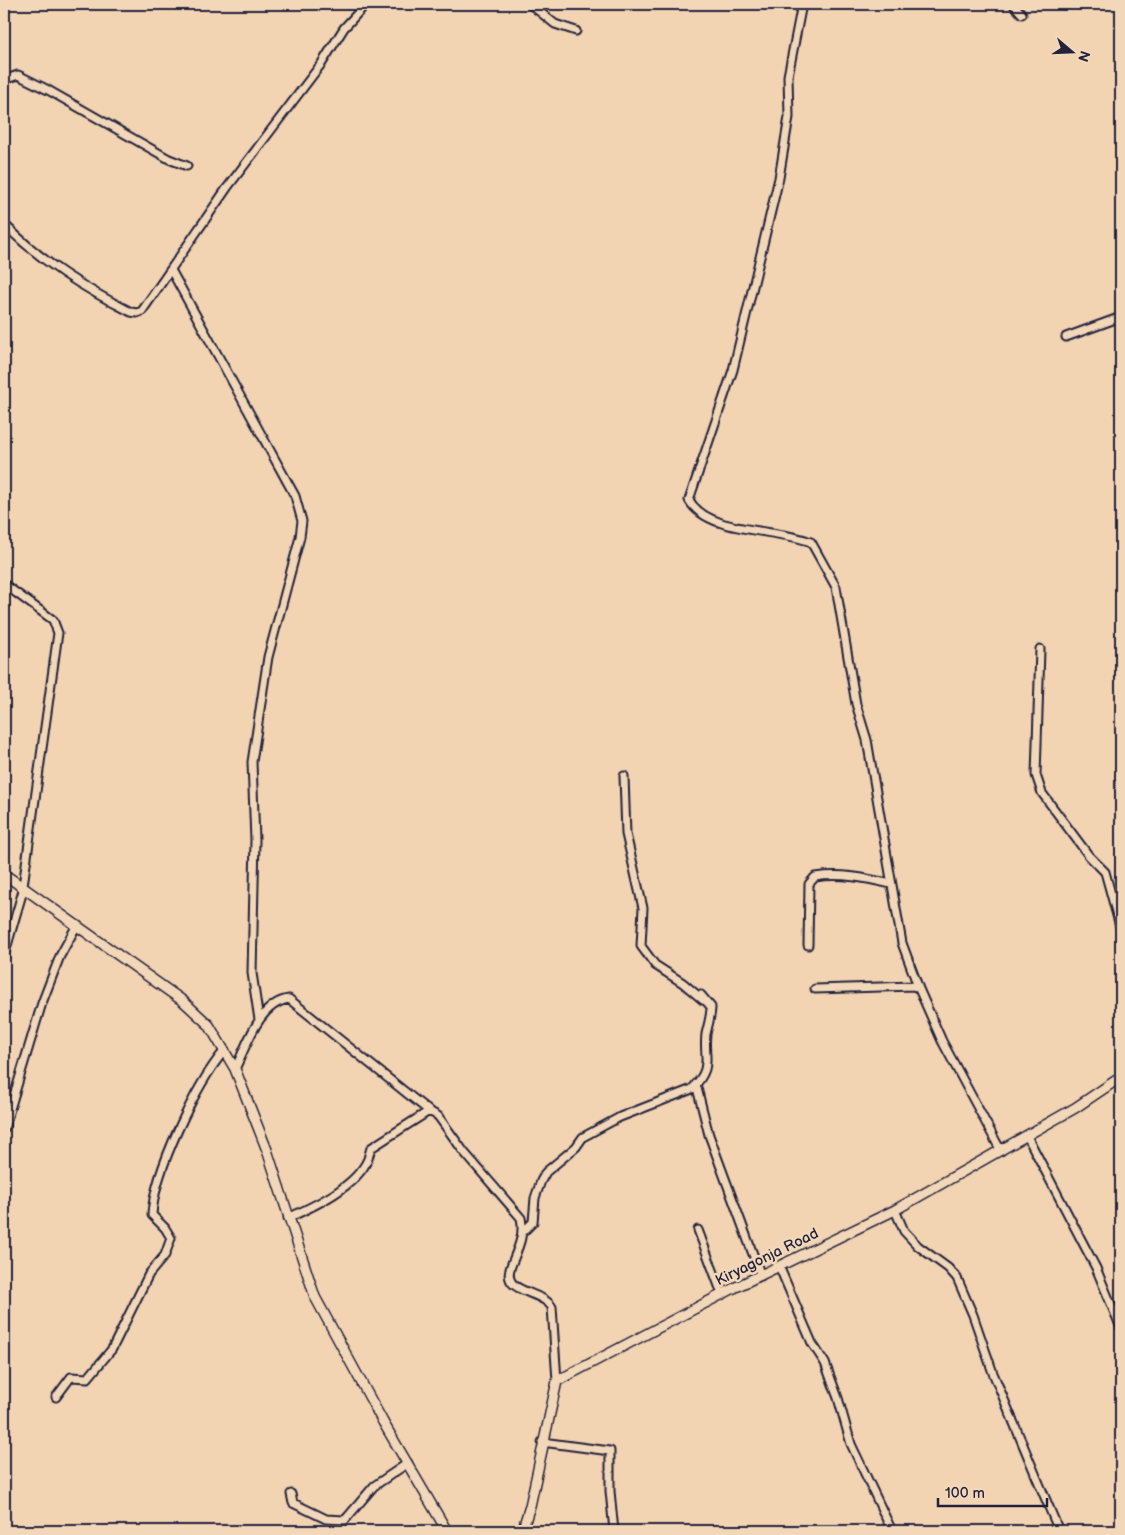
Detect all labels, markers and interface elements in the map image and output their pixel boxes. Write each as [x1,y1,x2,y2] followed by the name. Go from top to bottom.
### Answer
[1048,28,1098,78] north arrow
[1074,48,1094,64] text: N
[712,1224,822,1290] street label: Kiryagonja Road
[938,1475,1046,1507] scale bar
[945,1484,985,1503] text: 100 m

